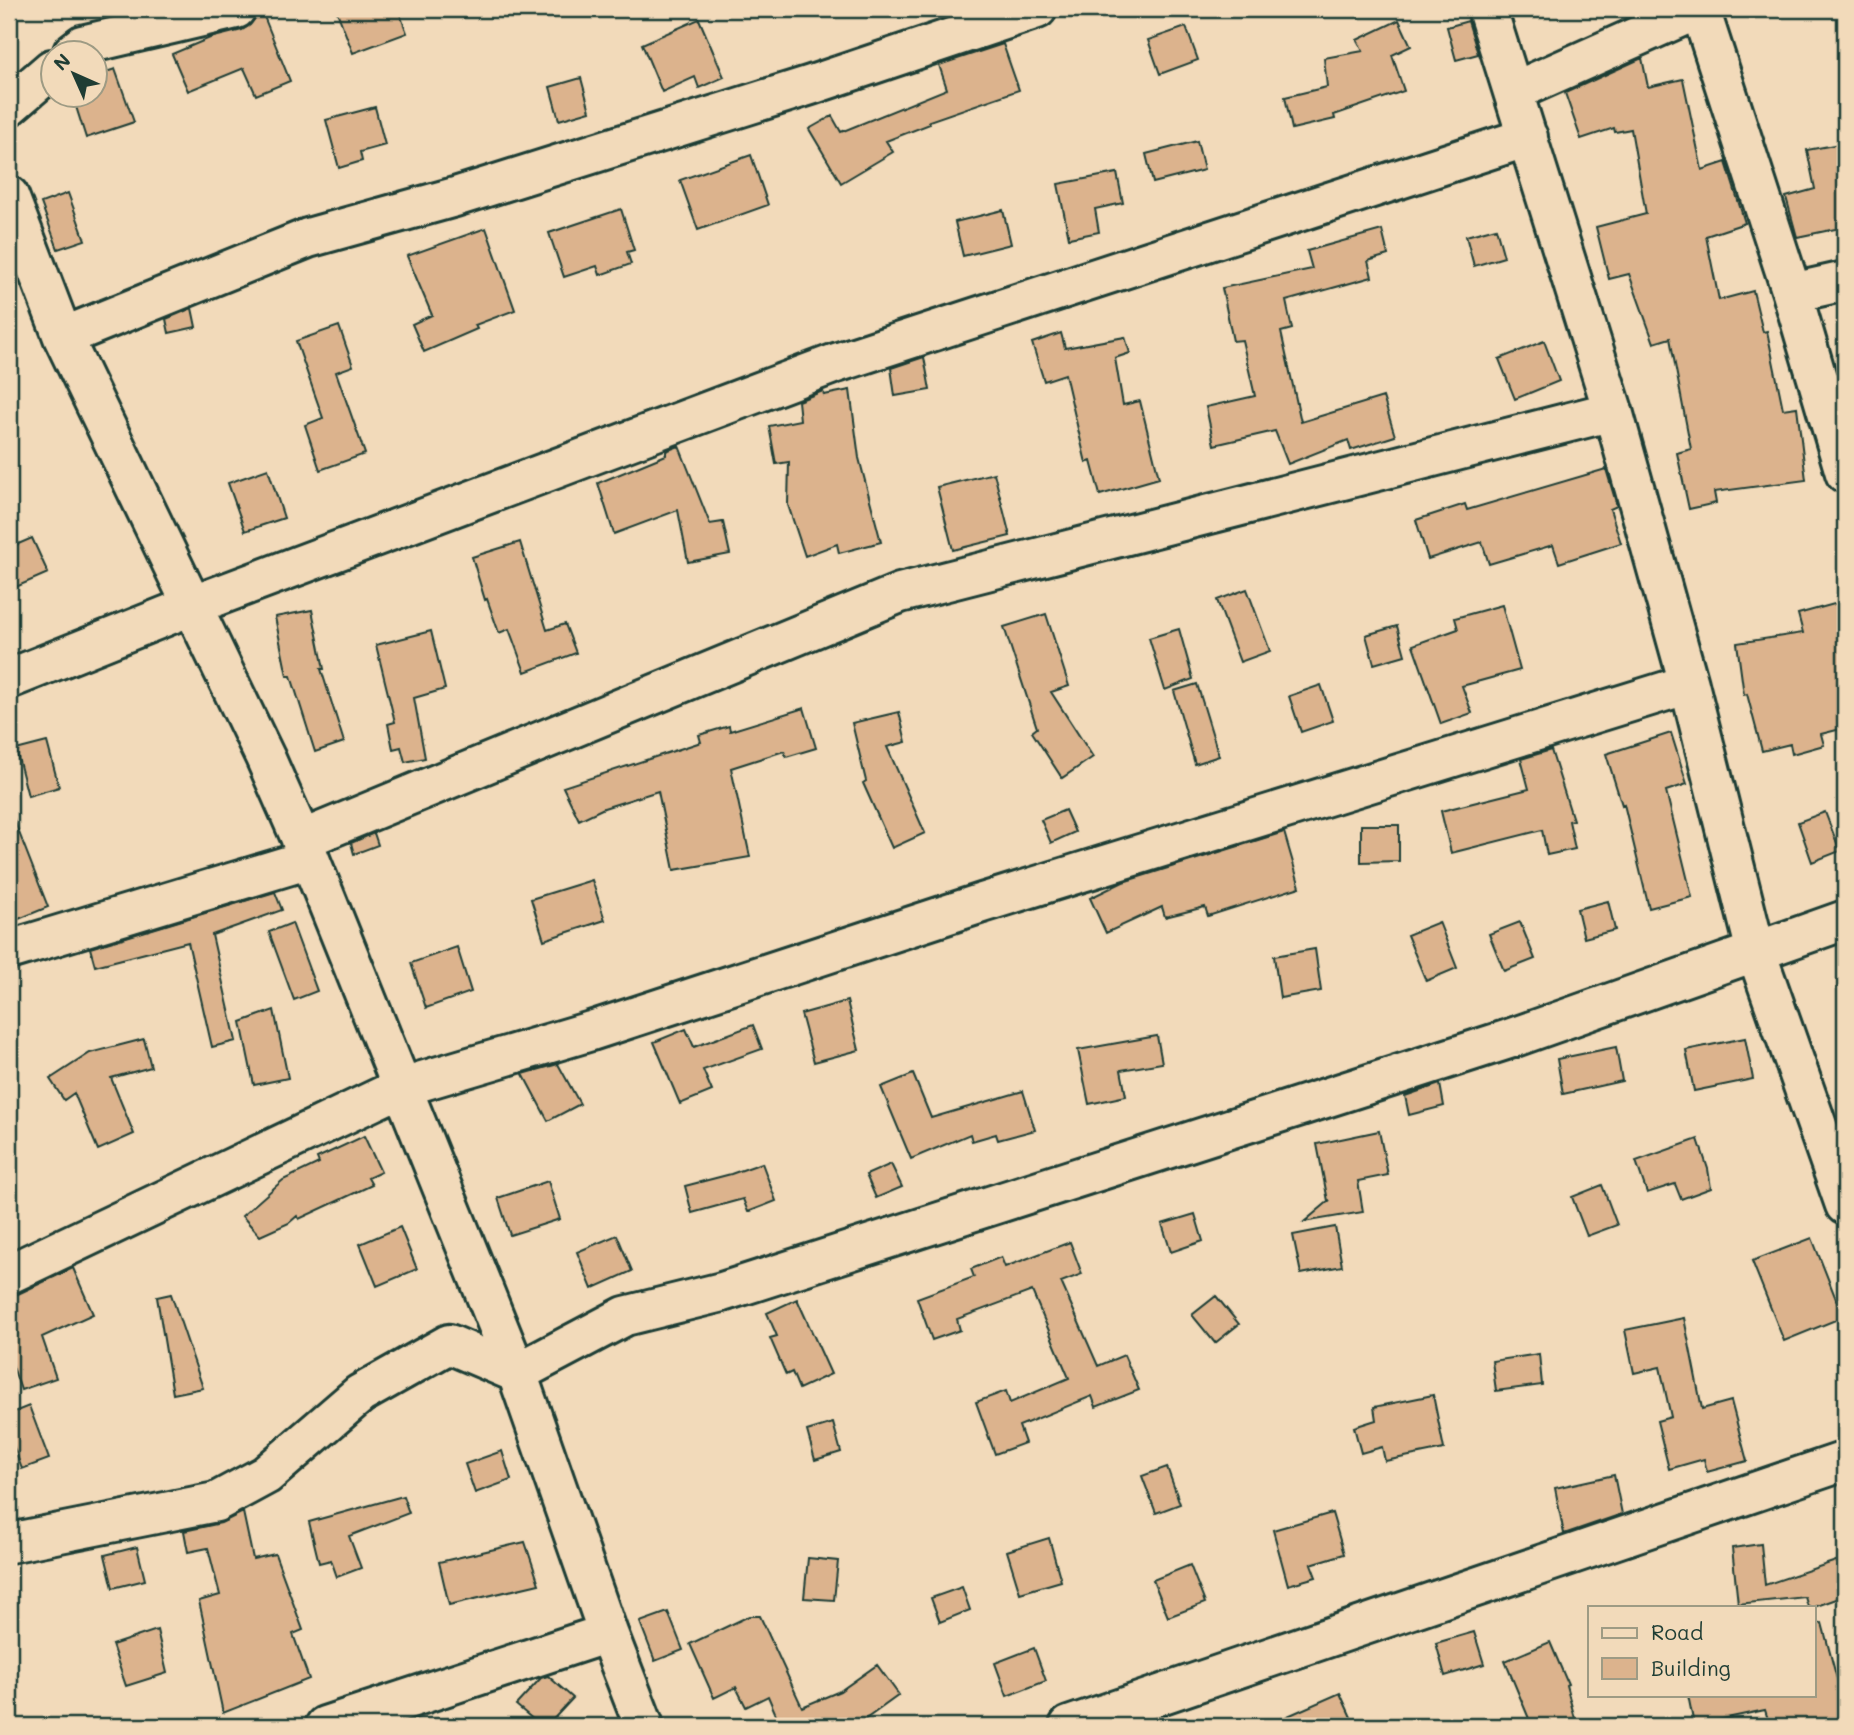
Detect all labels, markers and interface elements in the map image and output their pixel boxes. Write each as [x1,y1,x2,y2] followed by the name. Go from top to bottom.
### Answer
[38,38,108,108] north arrow
[48,48,76,76] text: N
[1588,1606,1815,1696] legend
[1651,1618,1703,1645] text: Road
[1651,1654,1731,1681] text: Building

